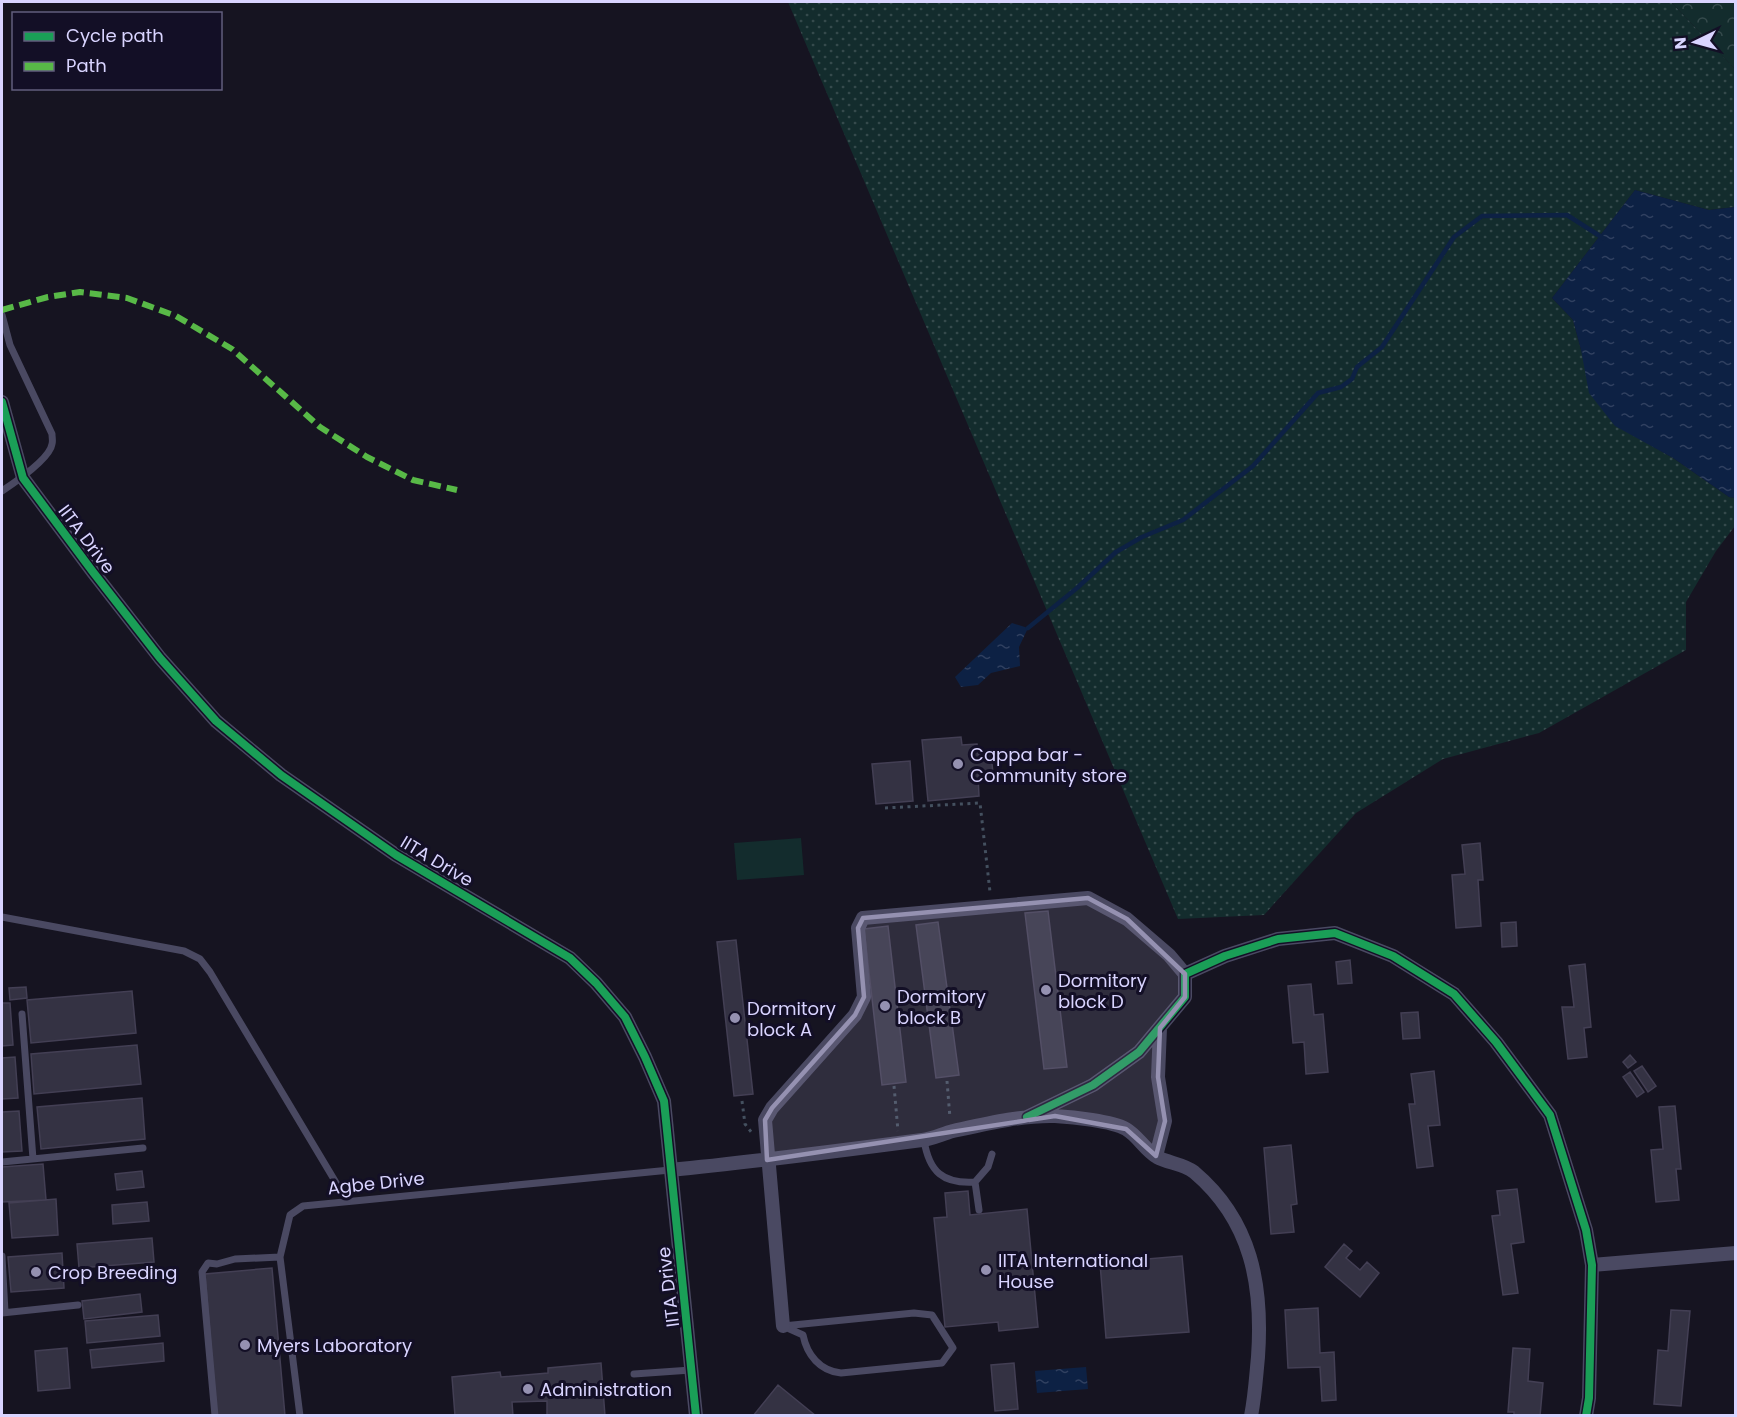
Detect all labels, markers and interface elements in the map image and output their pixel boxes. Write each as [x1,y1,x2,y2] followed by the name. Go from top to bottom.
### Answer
[12,12,222,90] legend
[1665,12,1725,72] north arrow
[66,23,164,48] text: Cycle path
[1669,36,1693,50] text: N
[66,53,107,78] text: Path
[53,499,121,579] street label: IITA Drive
[970,742,1127,788] place label: Cappa bar - Community store
[951,757,965,771] marker: Cappa bar - Community store
[396,830,478,892] street label: IITA Drive
[1058,968,1147,1014] place label: Dormitory block D
[1039,983,1053,997] marker: Dormitory block D
[897,984,986,1030] place label: Dormitory block B
[747,996,836,1042] place label: Dormitory block A
[878,999,892,1013] marker: Dormitory block B
[728,1011,742,1025] marker: Dormitory block A
[326,1165,426,1201] street label: Agbe Drive
[651,1245,685,1329] street label: IITA Drive
[998,1248,1148,1294] place label: IITA International House
[48,1260,177,1285] place label: Crop Breeding
[979,1263,993,1277] marker: IITA International House
[29,1265,43,1279] marker: Crop Breeding
[257,1333,412,1358] place label: Myers Laboratory
[238,1338,252,1352] marker: Myers Laboratory
[540,1377,672,1402] place label: Administration
[521,1382,535,1396] marker: Administration

